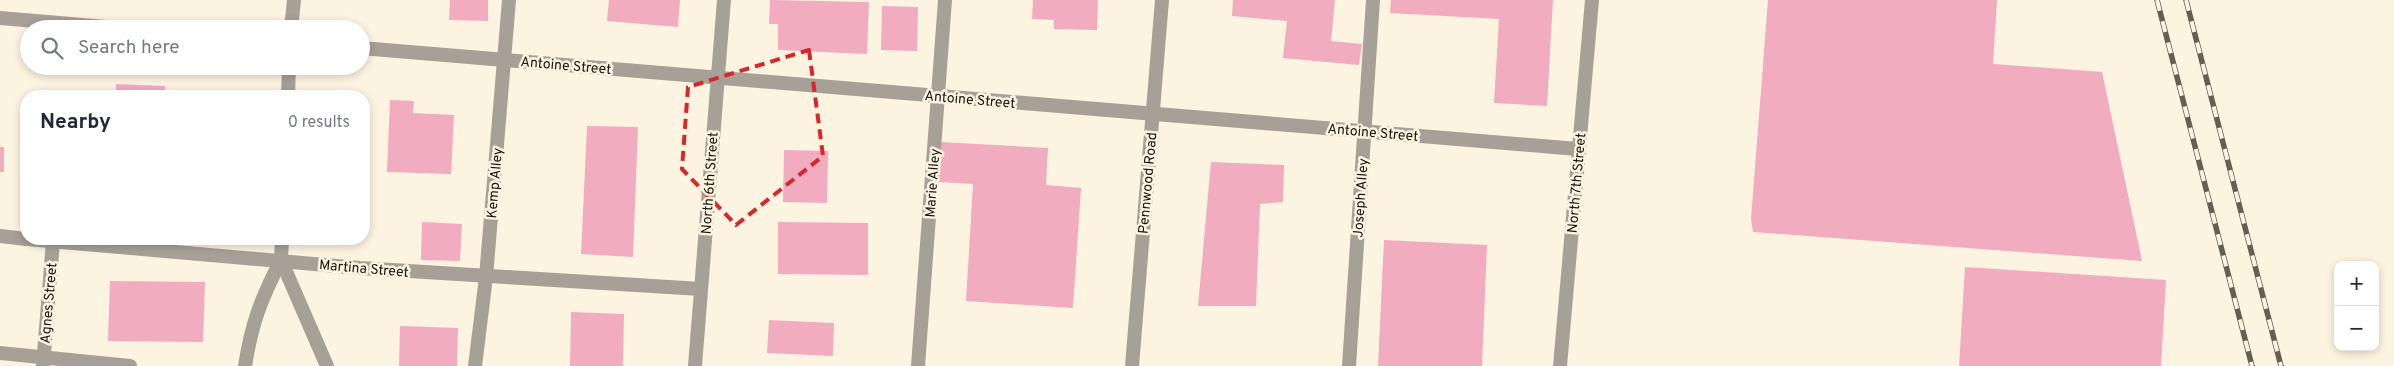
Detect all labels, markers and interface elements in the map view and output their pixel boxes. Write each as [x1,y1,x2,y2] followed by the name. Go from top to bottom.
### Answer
[20,20,370,75] search box
[38,34,66,62] icon: search
[78,36,180,60] text: Search here
[520,54,612,79] street label: Antoine Street
[924,88,1016,113] street label: Antoine Street
[40,109,111,136] text: Nearby
[288,113,350,133] text: 0 results
[1327,121,1419,146] street label: Antoine Street
[698,131,723,235] street label: North 6th Street
[1136,132,1161,235] street label: Pennwood Road
[1565,132,1590,234] street label: North 7th Street
[484,147,507,219] street label: Kemp Alley
[923,148,944,218] street label: Marie Alley
[1350,158,1373,238] street label: Joseph Alley
[318,257,409,282] street label: Martina Street
[2334,261,2379,351] map controls
[2334,261,2379,306] button: +
[37,262,62,344] street label: Agnes Street
[2334,306,2379,351] button: −

